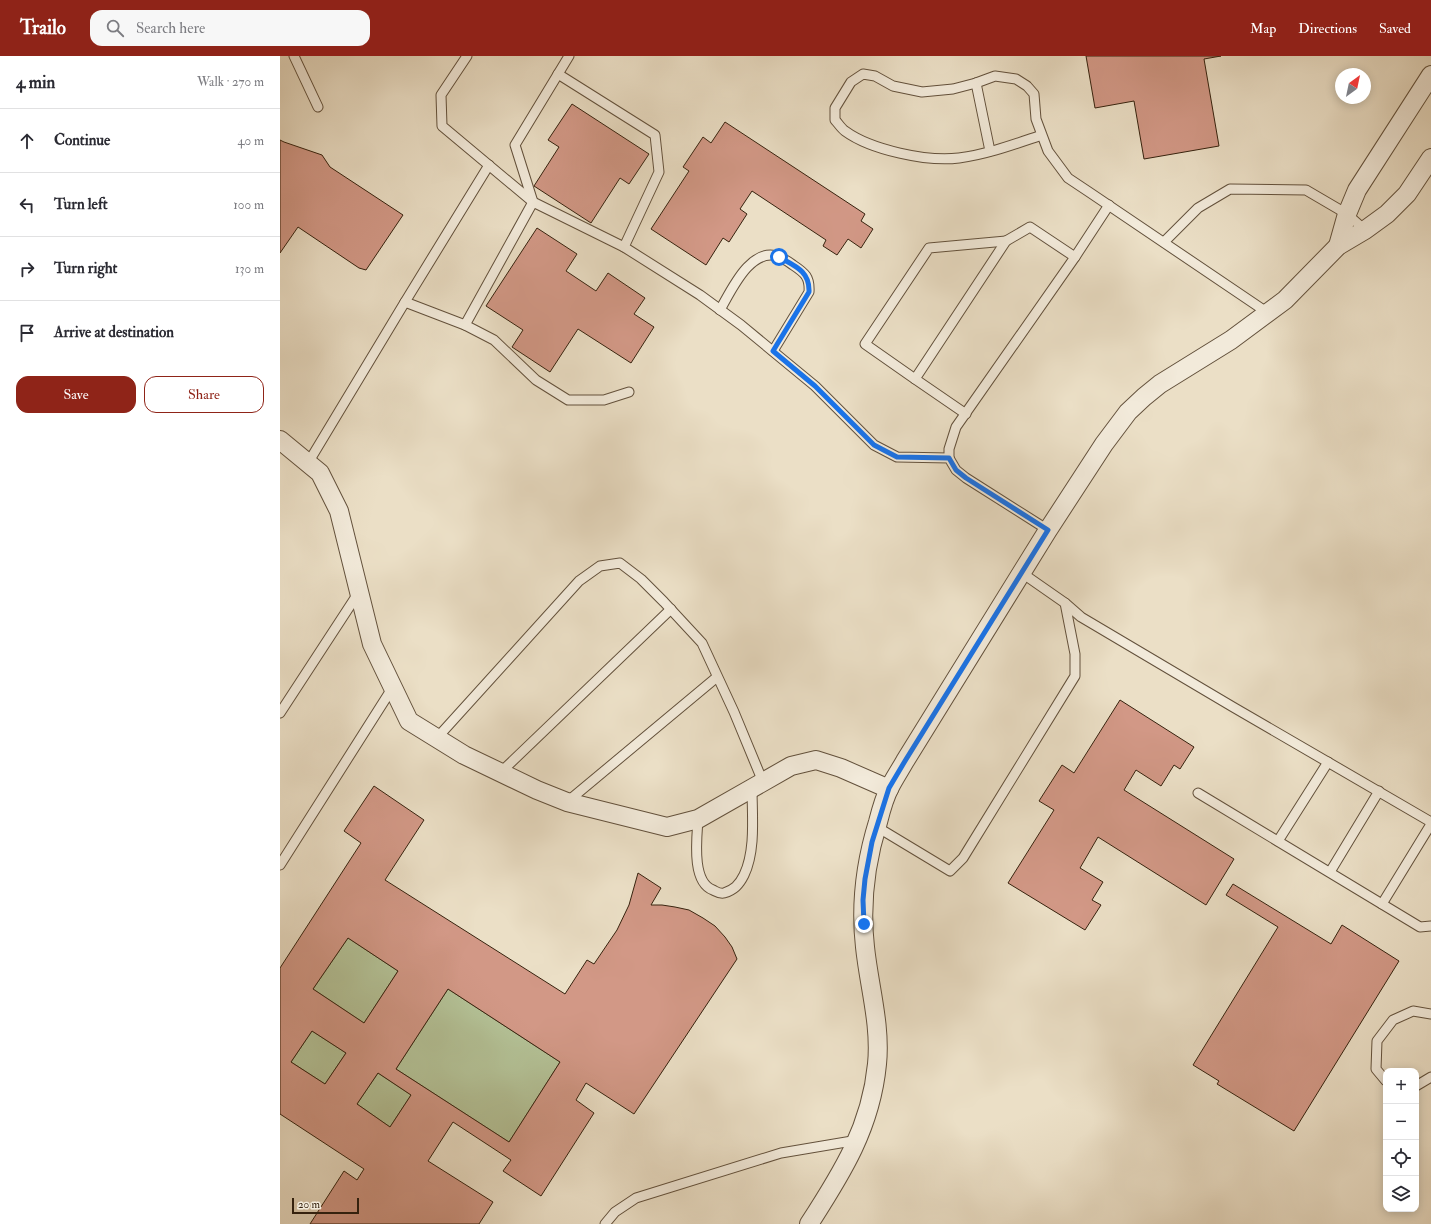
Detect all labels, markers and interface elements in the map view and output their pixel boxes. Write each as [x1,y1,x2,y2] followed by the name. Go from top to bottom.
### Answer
[90,10,370,46] search box
[20,16,66,40] text: Trailo
[104,17,126,39] icon: search
[136,19,205,38] text: Search here
[1250,20,1276,37] text: Map
[1298,20,1357,37] text: Directions
[1379,20,1411,37] text: Saved
[1335,68,1371,104] north arrow
[16,72,55,93] text: 4 min
[197,74,264,90] text: Walk · 270 m
[16,130,38,152] icon: ahead
[54,131,110,150] text: Continue
[238,133,264,149] text: 40 m
[16,194,38,216] icon: left
[54,195,108,214] text: Turn left
[233,197,264,213] text: 100 m
[770,248,788,266] route start
[16,258,38,280] icon: right
[54,259,117,278] text: Turn right
[235,261,264,277] text: 130 m
[16,322,38,344] icon: arrive
[54,323,174,342] text: Arrive at destination
[16,376,136,413] button: Save
[144,376,264,413] button: Share
[855,915,873,933] route end
[1383,1068,1419,1212] map controls
[1383,1068,1419,1104] button: +
[1383,1104,1419,1140] button: −
[1383,1140,1419,1176] button: locate
[1383,1176,1419,1212] button: layers
[292,1196,359,1215] scale bar
[298,1198,320,1211] text: 20 m

